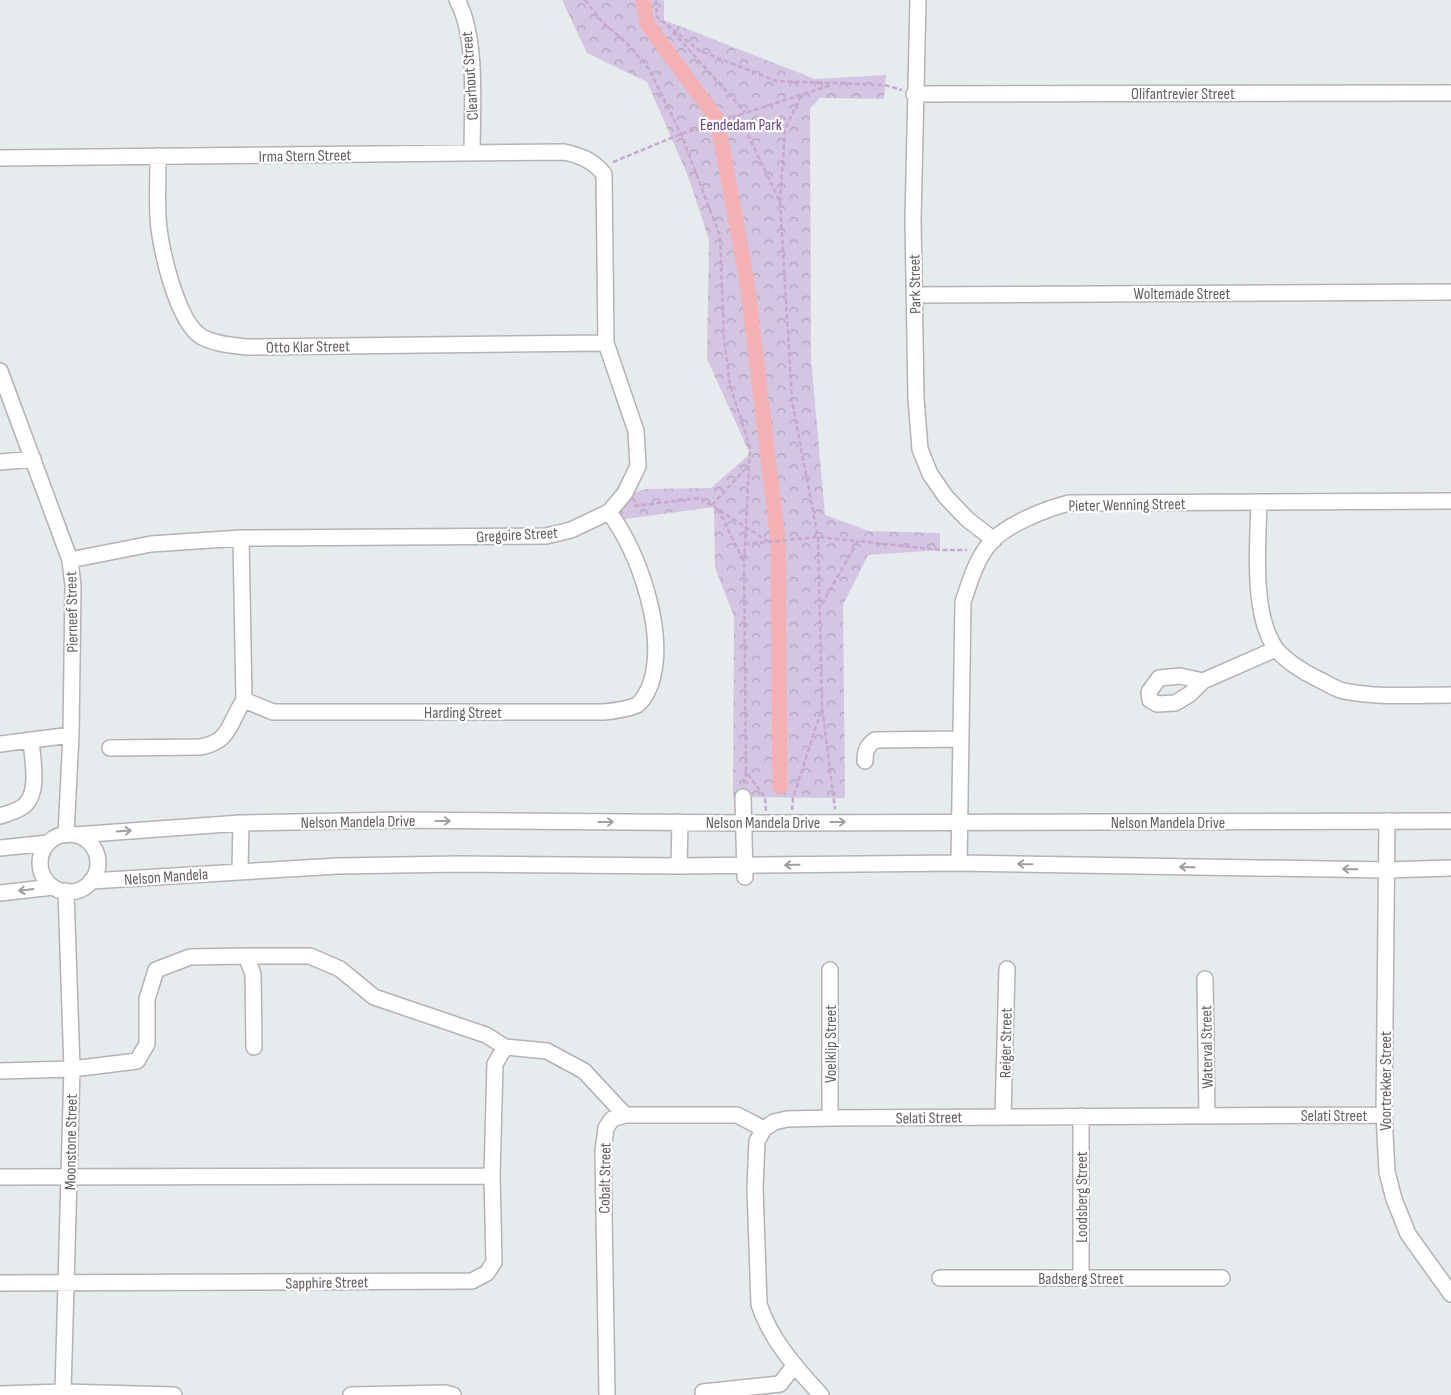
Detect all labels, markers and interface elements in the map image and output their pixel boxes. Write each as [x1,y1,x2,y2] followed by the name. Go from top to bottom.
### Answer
[458,31,483,121] street label: Clearhout Street
[1131,85,1235,104] street label: Olifantrevier Street
[700,116,782,135] park label: Eendedam Park
[259,146,352,167] street label: Irma Stern Street
[905,254,926,314] street label: Park Street
[1134,285,1231,304] street label: Woltemade Street
[266,337,350,358] street label: Otto Klar Street
[1068,495,1186,516] street label: Pieter Wenning Street
[476,524,559,547] street label: Gregoire Street
[62,571,83,653] street label: Pierneef Street
[424,704,502,723] street label: Harding Street
[301,812,415,833] street label: Nelson Mandela Drive
[706,814,820,833] street label: Nelson Mandela Drive
[1111,814,1225,833] street label: Nelson Mandela Drive
[435,816,451,825] one-way arrow
[598,817,614,827] one-way arrow
[830,817,846,827] one-way arrow
[116,827,132,836] one-way arrow
[1017,859,1034,869] one-way arrow
[785,860,801,870] one-way arrow
[1180,862,1196,872] one-way arrow
[123,865,209,890] street label: Nelson Mandela
[1342,865,1358,874] one-way arrow
[19,885,35,895] one-way arrow
[822,1005,841,1083] street label: Voelklip Street
[1197,1005,1218,1089] street label: Waterval Street
[996,1008,1017,1078] street label: Reiger Street
[1377,1031,1396,1131] street label: Voortrekker Street
[61,1094,82,1190] street label: Moonstone Street
[1301,1107,1367,1126] street label: Selati Street
[896,1108,963,1129] street label: Selati Street
[595,1142,616,1214] street label: Cobalt Street
[1073,1151,1092,1243] street label: Loodsberg Street
[1038,1270,1124,1289] street label: Badsberg Street
[285,1273,369,1294] street label: Sapphire Street

